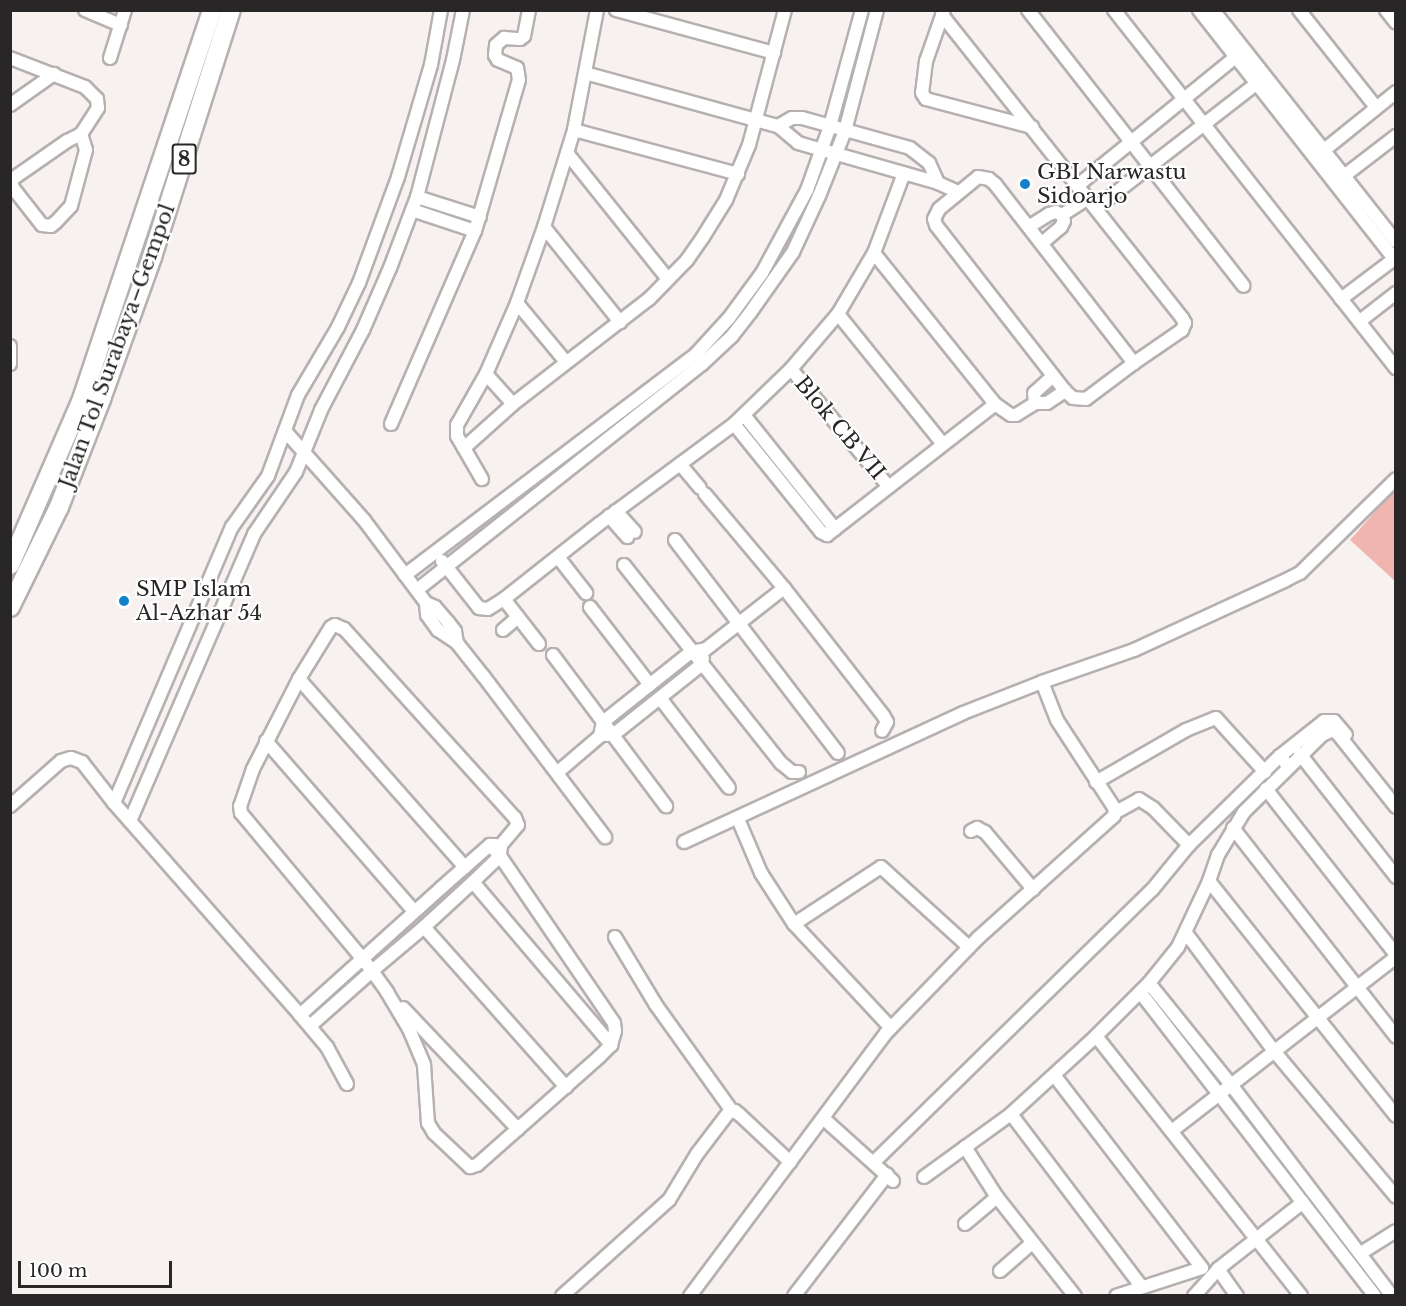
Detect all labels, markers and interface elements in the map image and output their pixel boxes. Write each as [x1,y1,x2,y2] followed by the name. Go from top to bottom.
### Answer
[170,142,198,176] road number: 8
[1037,159,1187,209] place label: GBI Narwastu Sidoarjo
[1018,177,1032,191] marker: GBI Narwastu Sidoarjo
[54,200,180,492] street label: Jalan Tol Surabaya–Gempol
[789,371,891,485] street label: Blok CB VII
[136,576,263,626] place label: SMP Islam Al-Azhar 54
[117,594,131,608] marker: SMP Islam Al-Azhar 54
[21,1249,176,1287] scale bar
[29,1260,87,1282] text: 100 m

